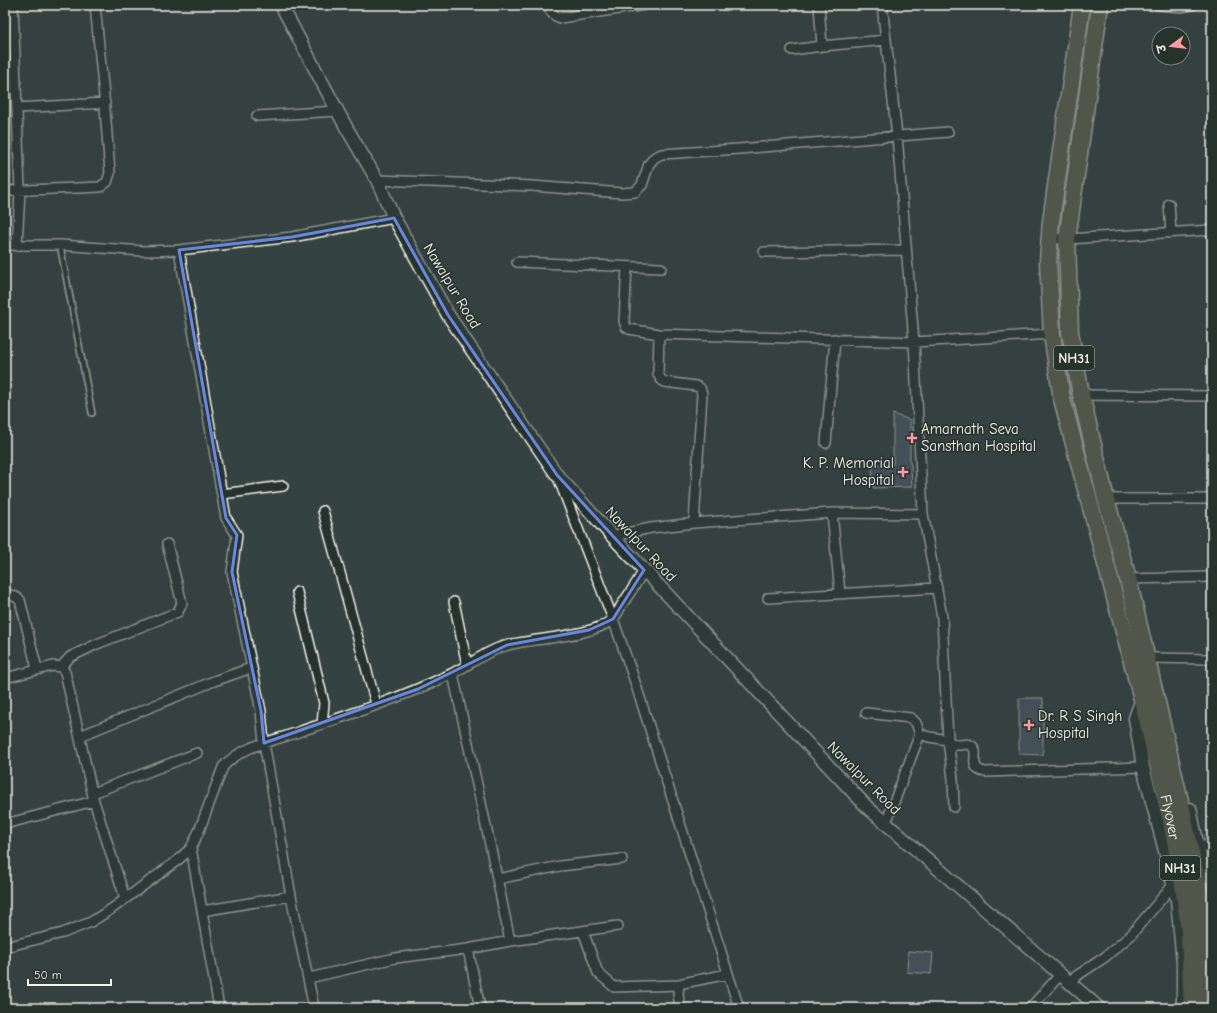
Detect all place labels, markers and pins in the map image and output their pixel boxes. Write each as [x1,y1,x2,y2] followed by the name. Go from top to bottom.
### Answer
[921,420,1036,455] place label: Amarnath Seva Sansthan Hospital
[906,432,918,444] marker: Amarnath Seva Sansthan Hospital
[803,454,894,489] place label: K. P. Memorial Hospital
[897,466,909,478] marker: K. P. Memorial Hospital
[1038,707,1122,742] place label: Dr. R S Singh Hospital
[1023,719,1035,731] marker: Dr. R S Singh Hospital

